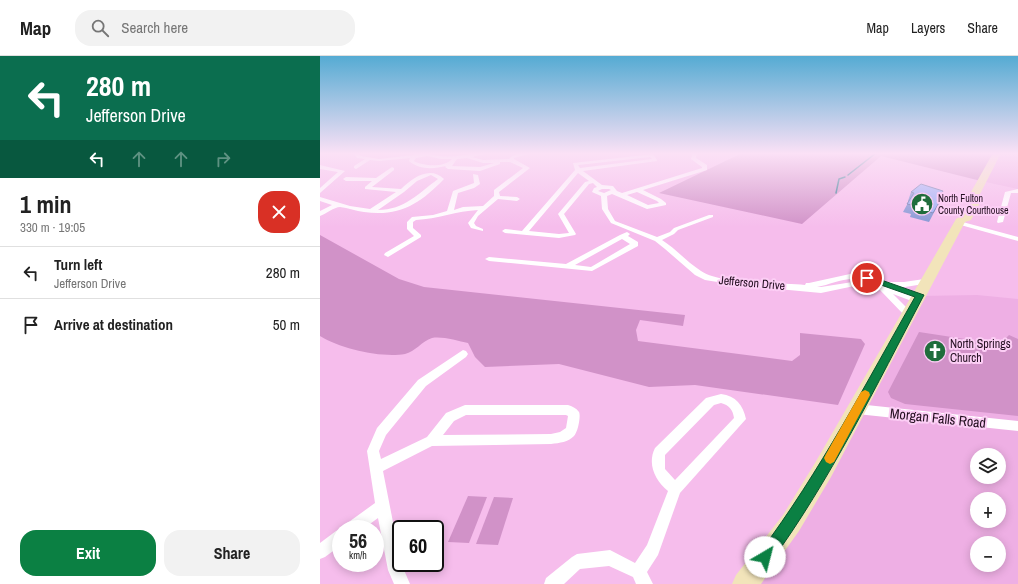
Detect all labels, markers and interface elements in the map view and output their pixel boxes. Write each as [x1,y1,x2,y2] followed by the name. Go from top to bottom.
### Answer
[75,10,355,46] search box
[20,15,51,41] text: Map
[89,17,111,39] icon: search
[121,17,188,38] text: Search here
[867,19,889,37] text: Map
[911,19,945,37] text: Layers
[967,19,998,37] text: Share
[86,67,151,105] text: 280 m
[20,72,72,124] icon: left
[86,103,186,128] text: Jefferson Drive
[86,148,108,170] icon: left
[128,148,150,170] icon: ahead
[170,148,192,170] icon: ahead
[212,148,234,170] icon: right
[20,188,71,220] text: 1 min
[258,191,300,233] button: close
[909,191,935,217] public building icon: North Fulton County Courthouse
[938,192,1009,217] place label: North Fulton County Courthouse
[20,219,85,236] text: 330 m · 19:05
[54,254,102,275] text: Turn left
[850,261,884,295] pin
[20,262,42,284] icon: left
[266,262,300,283] text: 280 m
[856,267,878,289] icon: arrive
[718,272,786,294] street label: Jefferson Drive
[54,275,126,292] text: Jefferson Drive
[20,314,42,336] icon: arrive
[54,314,173,335] text: Arrive at destination
[273,314,300,335] text: 50 m
[950,336,1011,366] place label: North Springs Church
[922,338,948,364] church icon: North Springs Church
[889,404,987,432] street label: Morgan Falls Road
[970,448,1006,572] map controls
[970,448,1006,484] button: layers
[970,492,1006,528] button: +
[392,520,444,572] speed limit sign: 60
[349,527,367,554] text: 56
[20,530,156,576] button: Exit
[164,530,300,576] button: Share
[744,536,786,578] position arrow
[970,536,1006,572] button: −
[349,549,367,562] text: km/h

